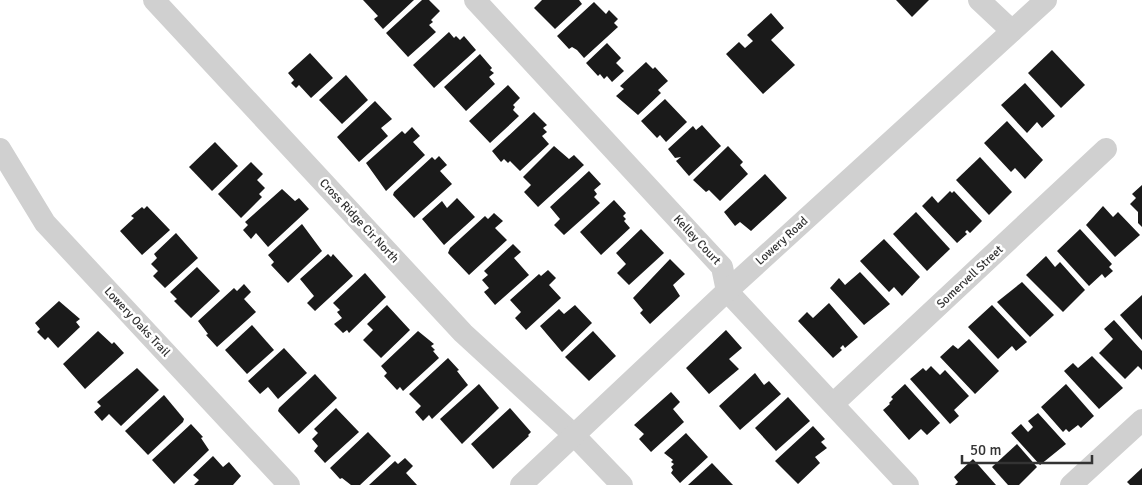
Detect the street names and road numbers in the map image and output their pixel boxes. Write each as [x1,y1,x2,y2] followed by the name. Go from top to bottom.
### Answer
[316,176,402,266] street label: Cross Ridge Cir North
[670,212,724,268] street label: Kelley Court
[753,214,811,268] street label: Lowery Road
[934,242,1006,312] street label: Somervell Street
[101,284,173,360] street label: Lowery Oaks Trail

